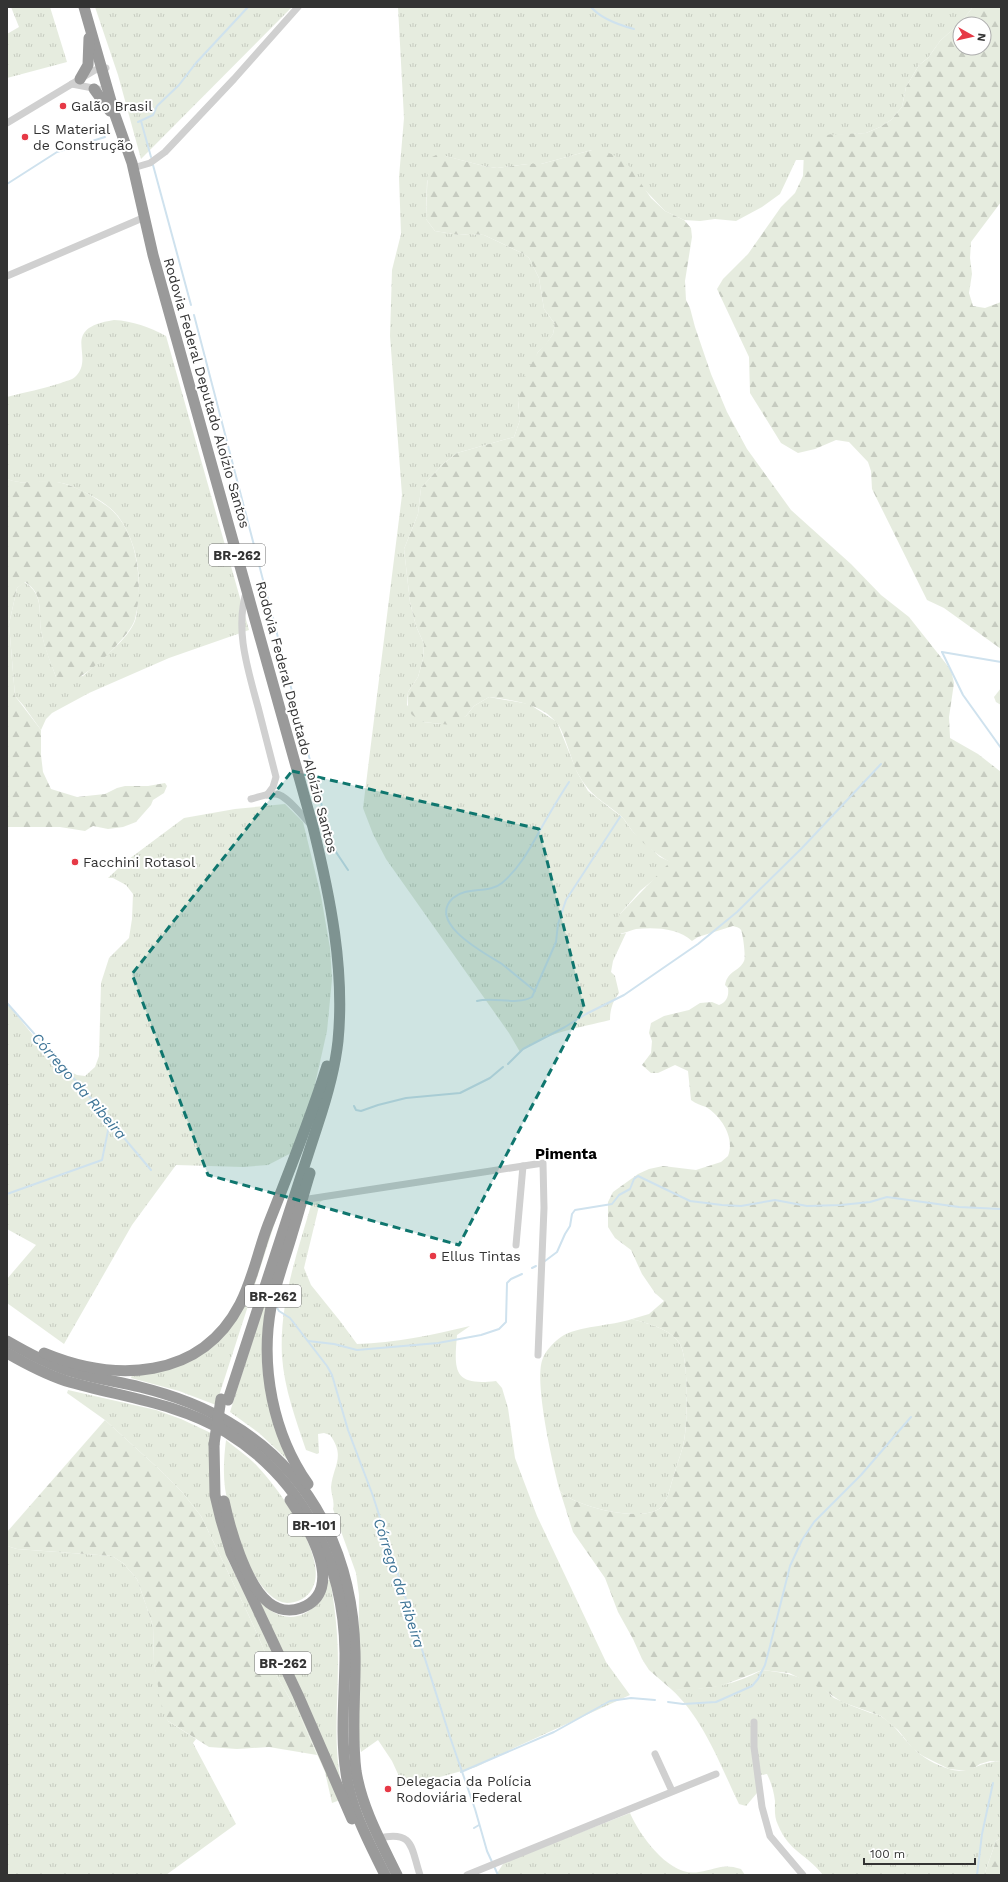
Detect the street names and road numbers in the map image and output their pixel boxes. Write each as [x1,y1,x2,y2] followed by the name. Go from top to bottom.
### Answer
[161,256,253,530] street label: Rodovia Federal Deputado Aloízio Santos
[209,544,265,566] road number: BR-262
[253,579,341,855] street label: Rodovia Federal Deputado Aloízio Santos
[245,1285,301,1307] road number: BR-262
[288,1514,340,1536] road number: BR-101
[255,1652,311,1674] road number: BR-262

